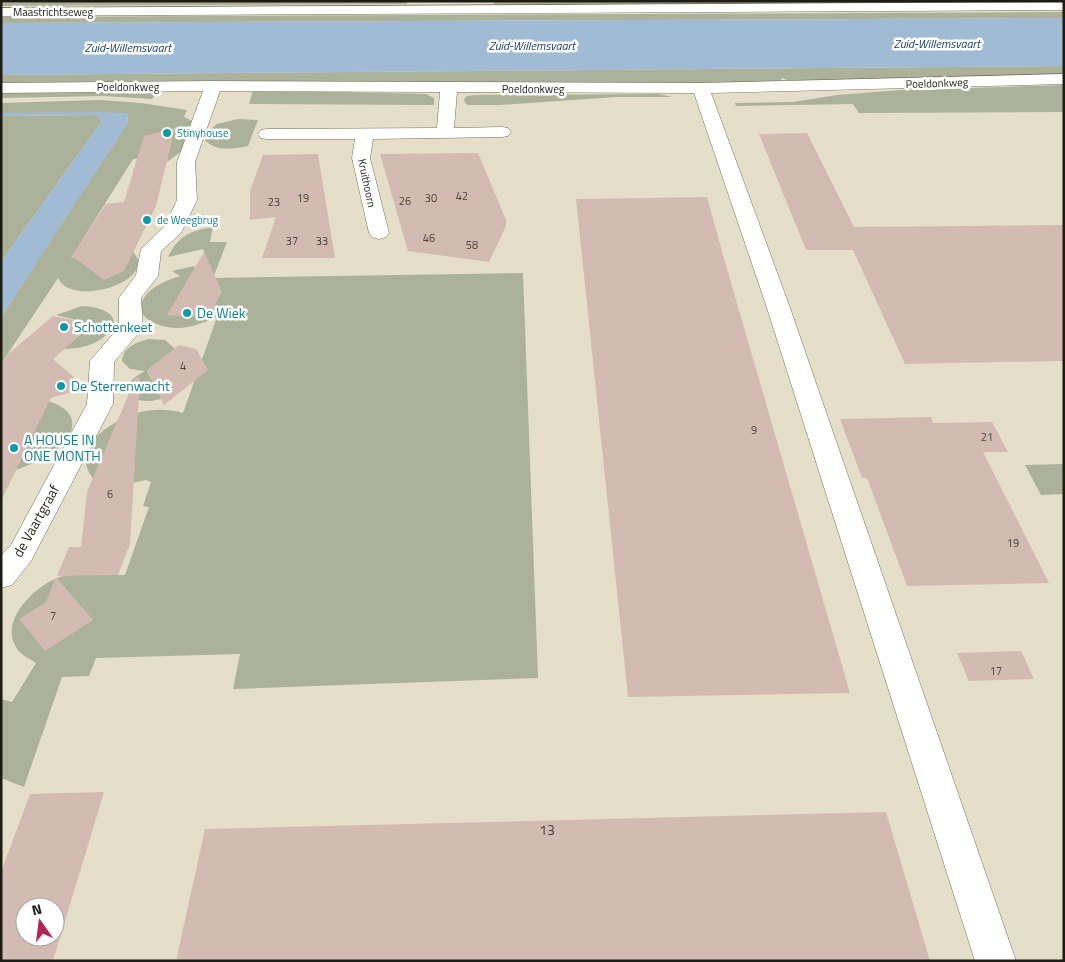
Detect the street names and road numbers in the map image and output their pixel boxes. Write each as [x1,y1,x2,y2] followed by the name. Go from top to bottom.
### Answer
[13,4,93,20] street label: Maastrichtseweg
[905,74,969,92] street label: Poeldonkweg
[97,79,160,95] street label: Poeldonkweg
[502,81,565,97] street label: Poeldonkweg
[354,157,380,209] street label: Kruithoorn
[7,480,64,561] street label: de Vaartgraaf

